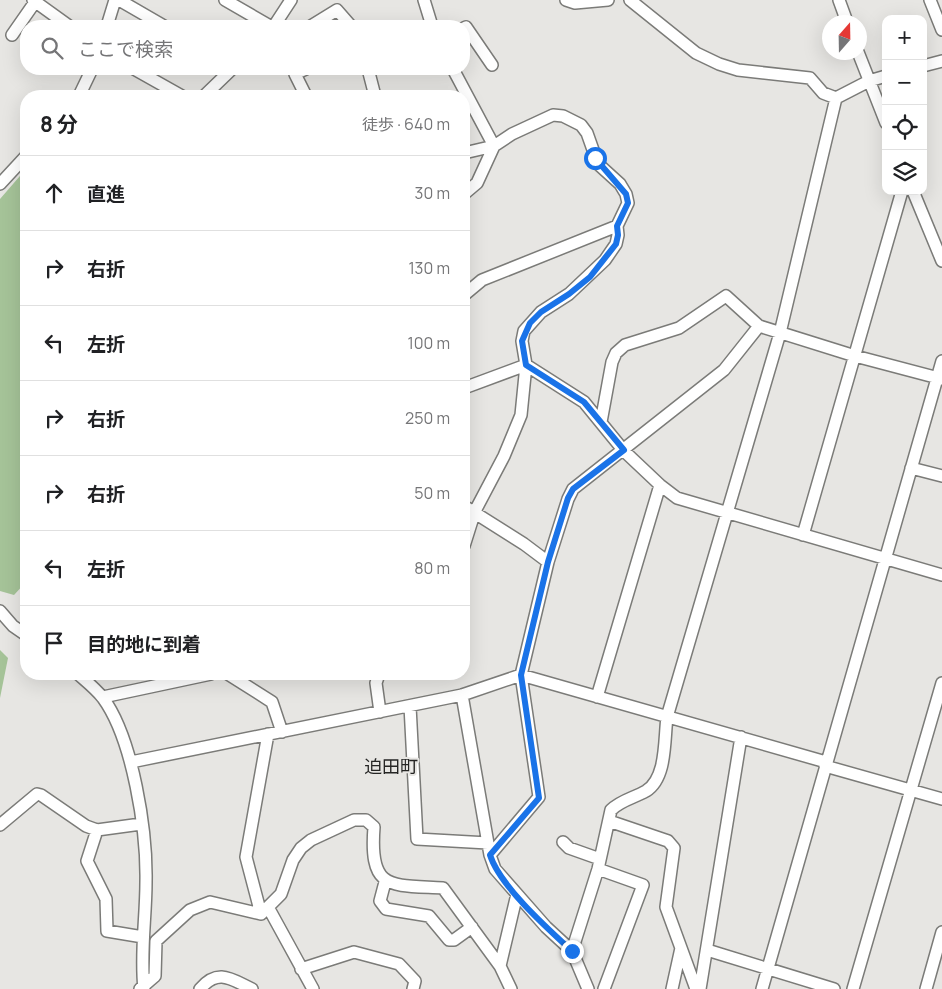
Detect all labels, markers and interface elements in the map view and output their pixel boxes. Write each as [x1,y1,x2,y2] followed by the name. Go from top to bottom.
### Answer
[822,15,867,60] north arrow
[882,15,927,195] map controls
[882,15,927,60] button: +
[20,20,470,75] search box
[38,34,66,62] icon: search
[78,36,173,62] text: ここで検索
[882,60,927,105] button: −
[882,105,927,150] button: locate
[40,110,78,138] text: 8 分
[362,113,450,135] text: 徒歩 · 640 m
[584,147,607,170] route start
[882,150,927,195] button: layers
[40,179,68,207] icon: ahead
[87,181,125,207] text: 直進
[415,182,450,204] text: 30 m
[40,254,68,282] icon: right
[87,256,125,282] text: 右折
[408,257,450,279] text: 130 m
[40,329,68,357] icon: left
[87,331,125,357] text: 左折
[407,332,450,354] text: 100 m
[40,404,68,432] icon: right
[87,406,125,432] text: 右折
[405,407,450,429] text: 250 m
[40,479,68,507] icon: right
[87,481,125,507] text: 右折
[414,482,450,504] text: 50 m
[40,554,68,582] icon: left
[87,556,125,582] text: 左折
[414,557,450,579] text: 80 m
[40,629,68,657] icon: arrive
[87,631,201,657] text: 目的地に到着
[364,754,418,778] district label: 迫田町
[561,940,584,963] route end

